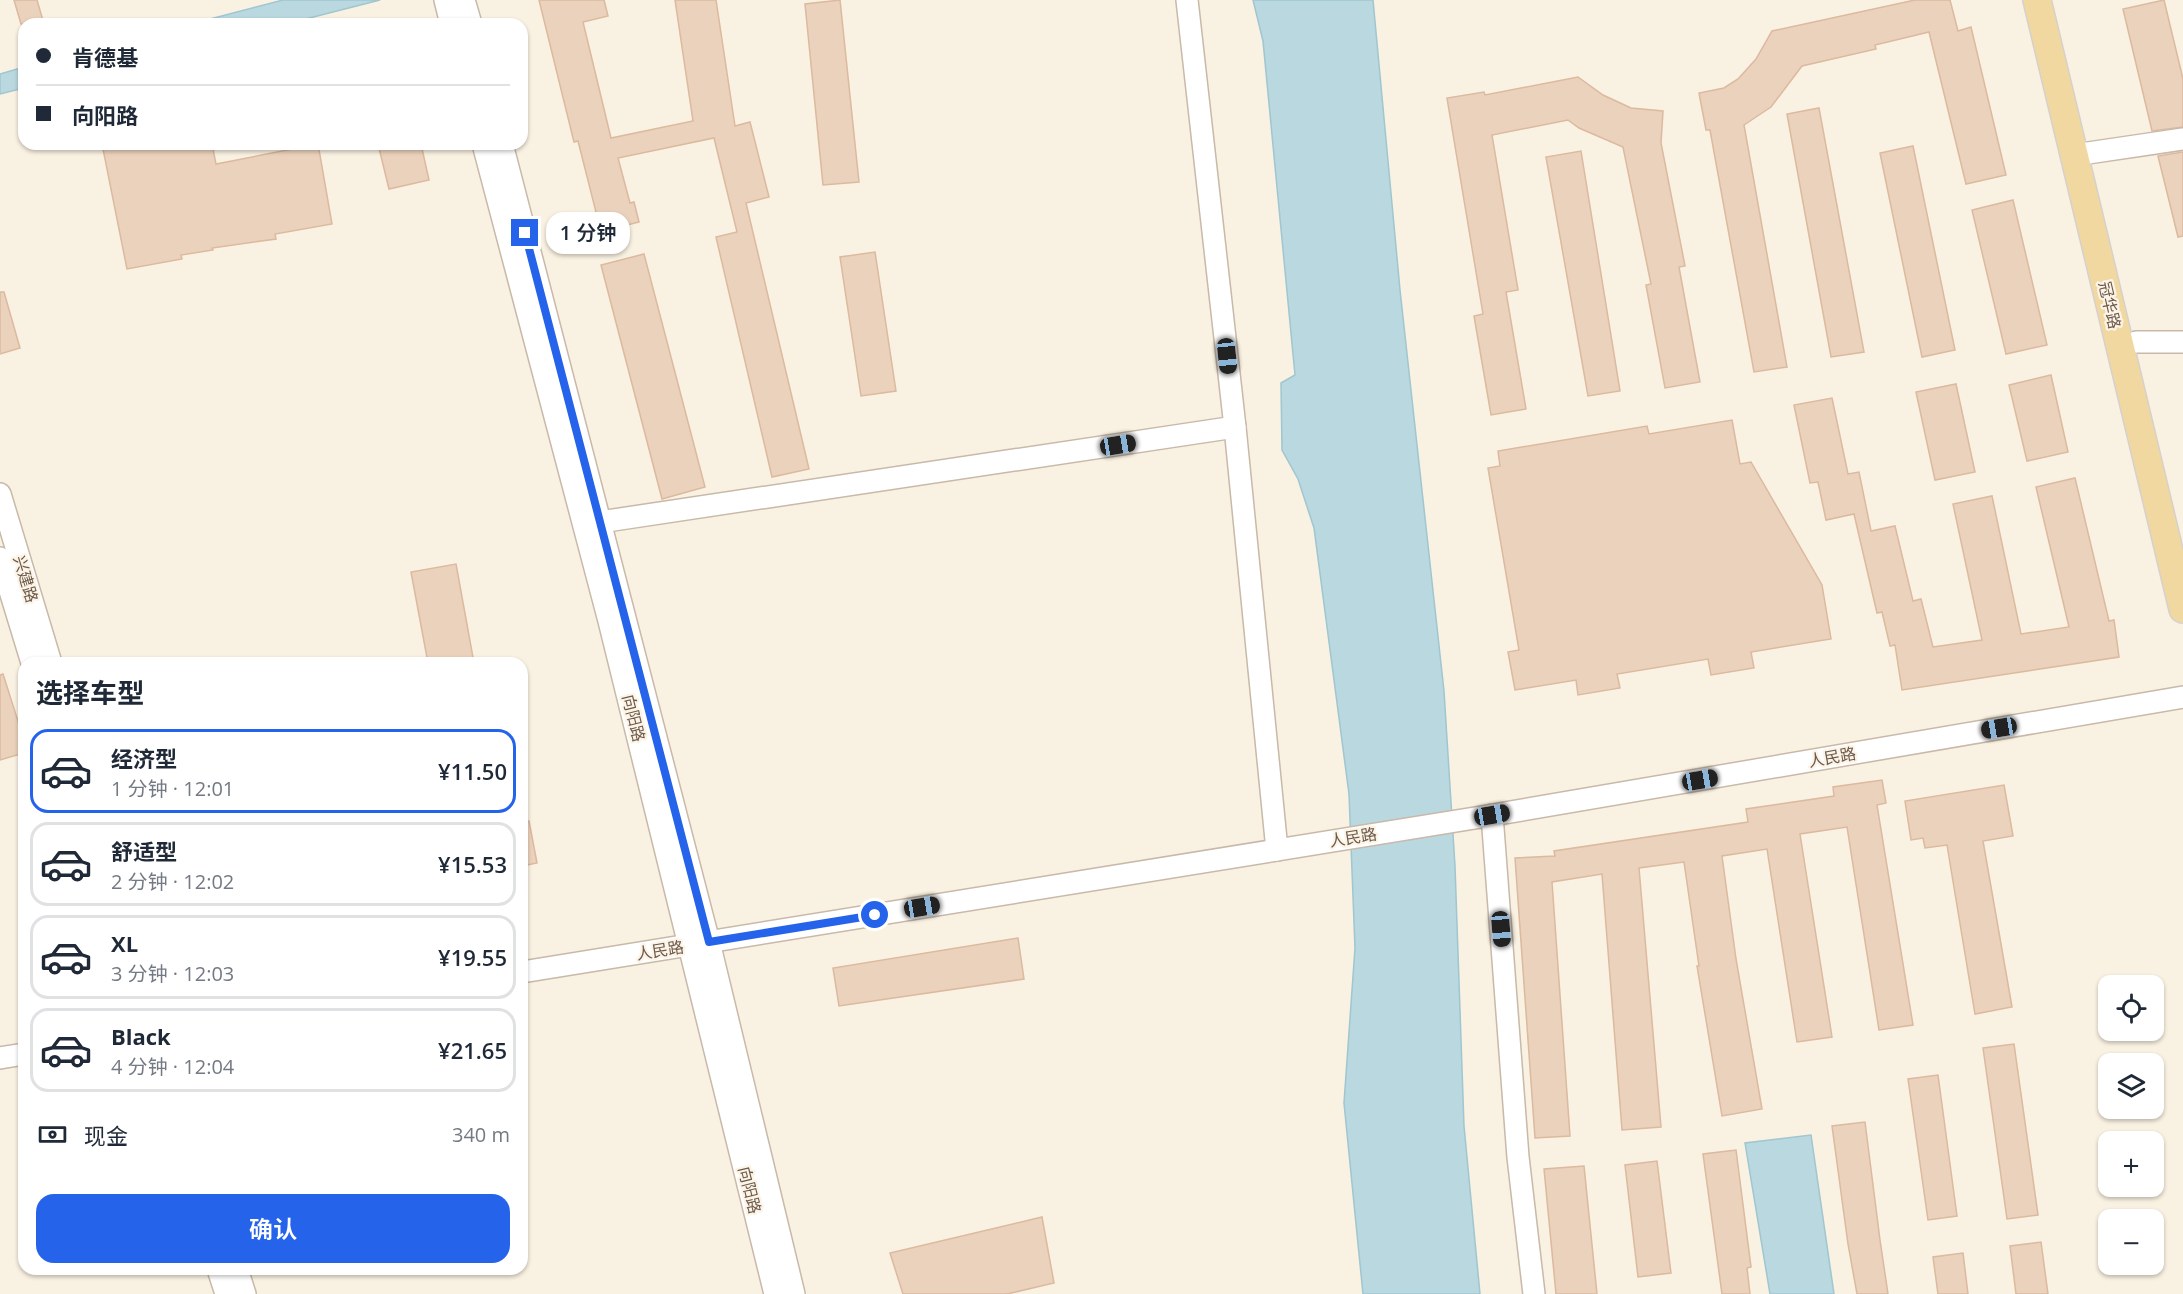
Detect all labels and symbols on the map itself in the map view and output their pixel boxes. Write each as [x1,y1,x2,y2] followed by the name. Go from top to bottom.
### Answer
[546,212,630,254] callout: 1 分钟
[511,219,538,246] route end
[2094,279,2126,331] street label: 冠华路
[1216,337,1238,375] car
[1099,433,1137,457] car
[8,553,44,605] street label: 兴建路
[618,692,650,744] street label: 向阳路
[1980,716,2018,740] car
[1806,742,1858,772] street label: 人民路
[1681,768,1719,792] car
[1473,803,1511,827] car
[1328,822,1378,852] street label: 人民路
[903,895,941,919] car
[861,901,888,928] route start
[1490,910,1512,948] car
[635,935,685,965] street label: 人民路
[734,1164,766,1216] street label: 向阳路

